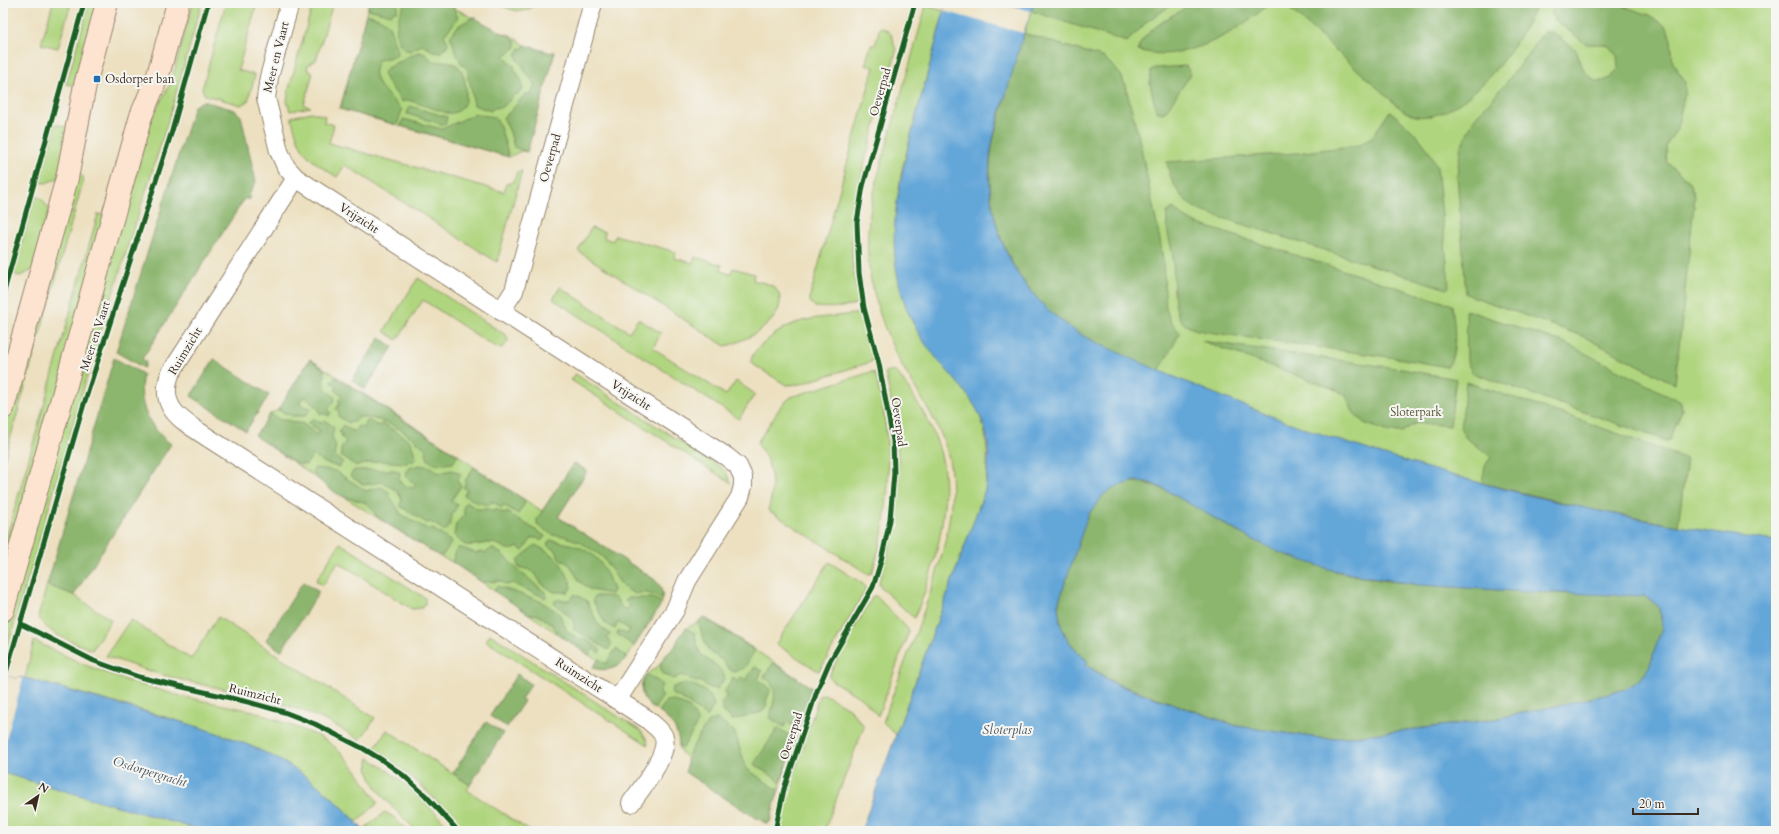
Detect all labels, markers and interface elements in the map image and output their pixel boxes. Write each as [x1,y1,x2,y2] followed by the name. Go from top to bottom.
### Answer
[259,20,293,94] street label: Meer en Vaart
[865,65,895,118] street label: Oeverpad
[105,71,175,87] place label: Osdorper ban
[92,74,102,84] marker: Osdorper ban
[535,131,565,184] street label: Oeverpad
[336,199,382,237] street label: Vrijzicht
[76,299,114,373] street label: Meer en Vaart
[164,324,206,378] street label: Ruimzicht
[608,376,654,414] street label: Vrijzicht
[888,396,910,448] street label: Oeverpad
[1390,404,1442,420] park label: Sloterpark
[552,654,606,696] street label: Ruimzicht
[227,680,283,708] street label: Ruimzicht
[776,709,806,762] street label: Oeverpad
[982,721,1032,739] water label: Sloterplas
[111,752,189,792] water label: Osdorpergracht
[18,776,58,816] north arrow
[35,779,52,797] text: N
[1633,790,1698,816] scale bar
[1639,796,1666,812] text: 20 m

